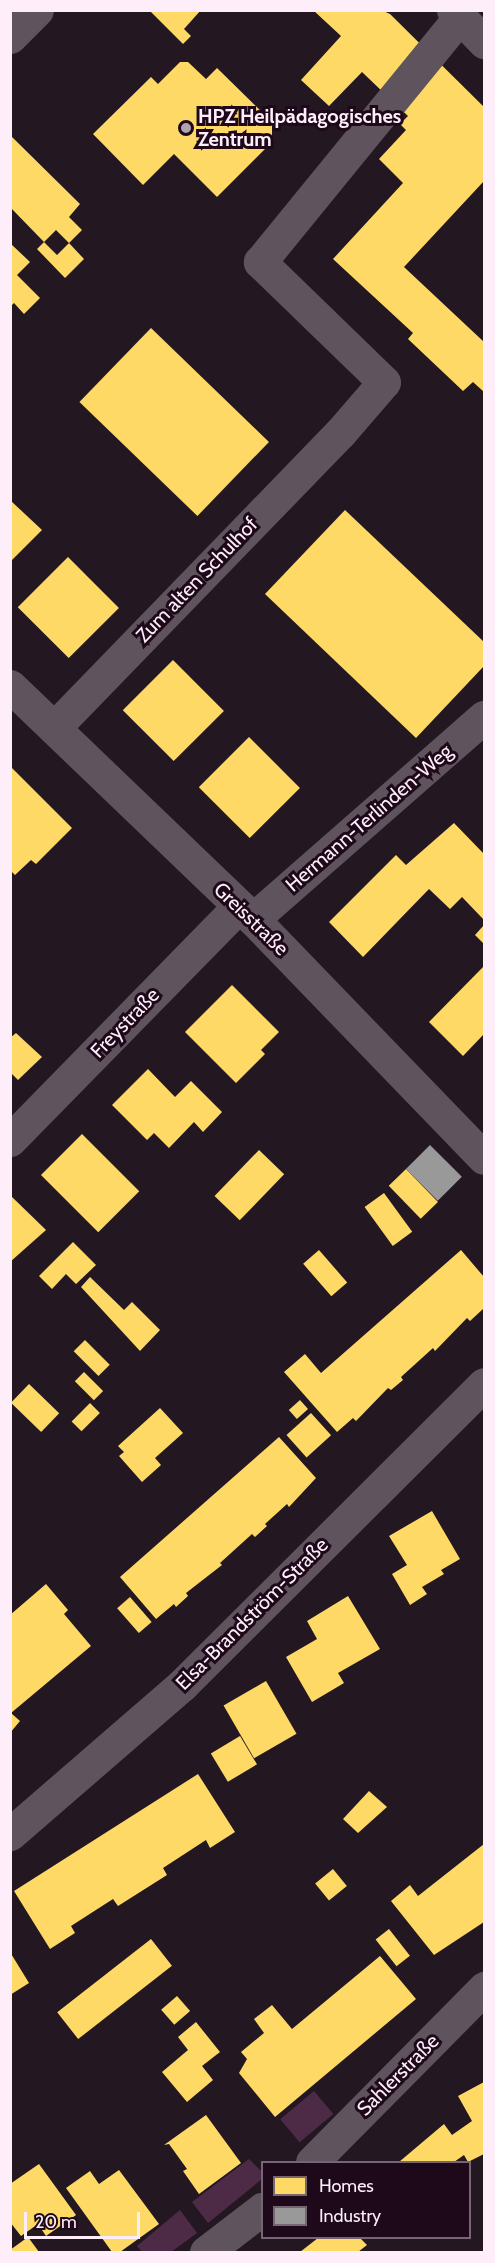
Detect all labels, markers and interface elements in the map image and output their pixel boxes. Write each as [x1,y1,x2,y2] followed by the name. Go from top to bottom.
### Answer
[198,104,401,151] place label: HPZ Heilpädagogisches Zentrum
[179,121,193,135] marker: HPZ Heilpädagogisches Zentrum
[131,512,263,648] street label: Zum alten Schulhof
[281,739,457,897] street label: Hermann-Terlinden-Weg
[209,878,293,960] street label: Greisstraße
[86,983,164,1063] street label: Freystraße
[171,1533,333,1695] street label: Elsa-Brandström-Straße
[352,2029,444,2121] street label: Sahlerstraße
[261,2161,471,2239] legend
[319,2175,374,2197] text: Homes
[27,2200,142,2238] scale bar
[319,2205,381,2227] text: Industry
[35,2211,77,2233] text: 20 m

